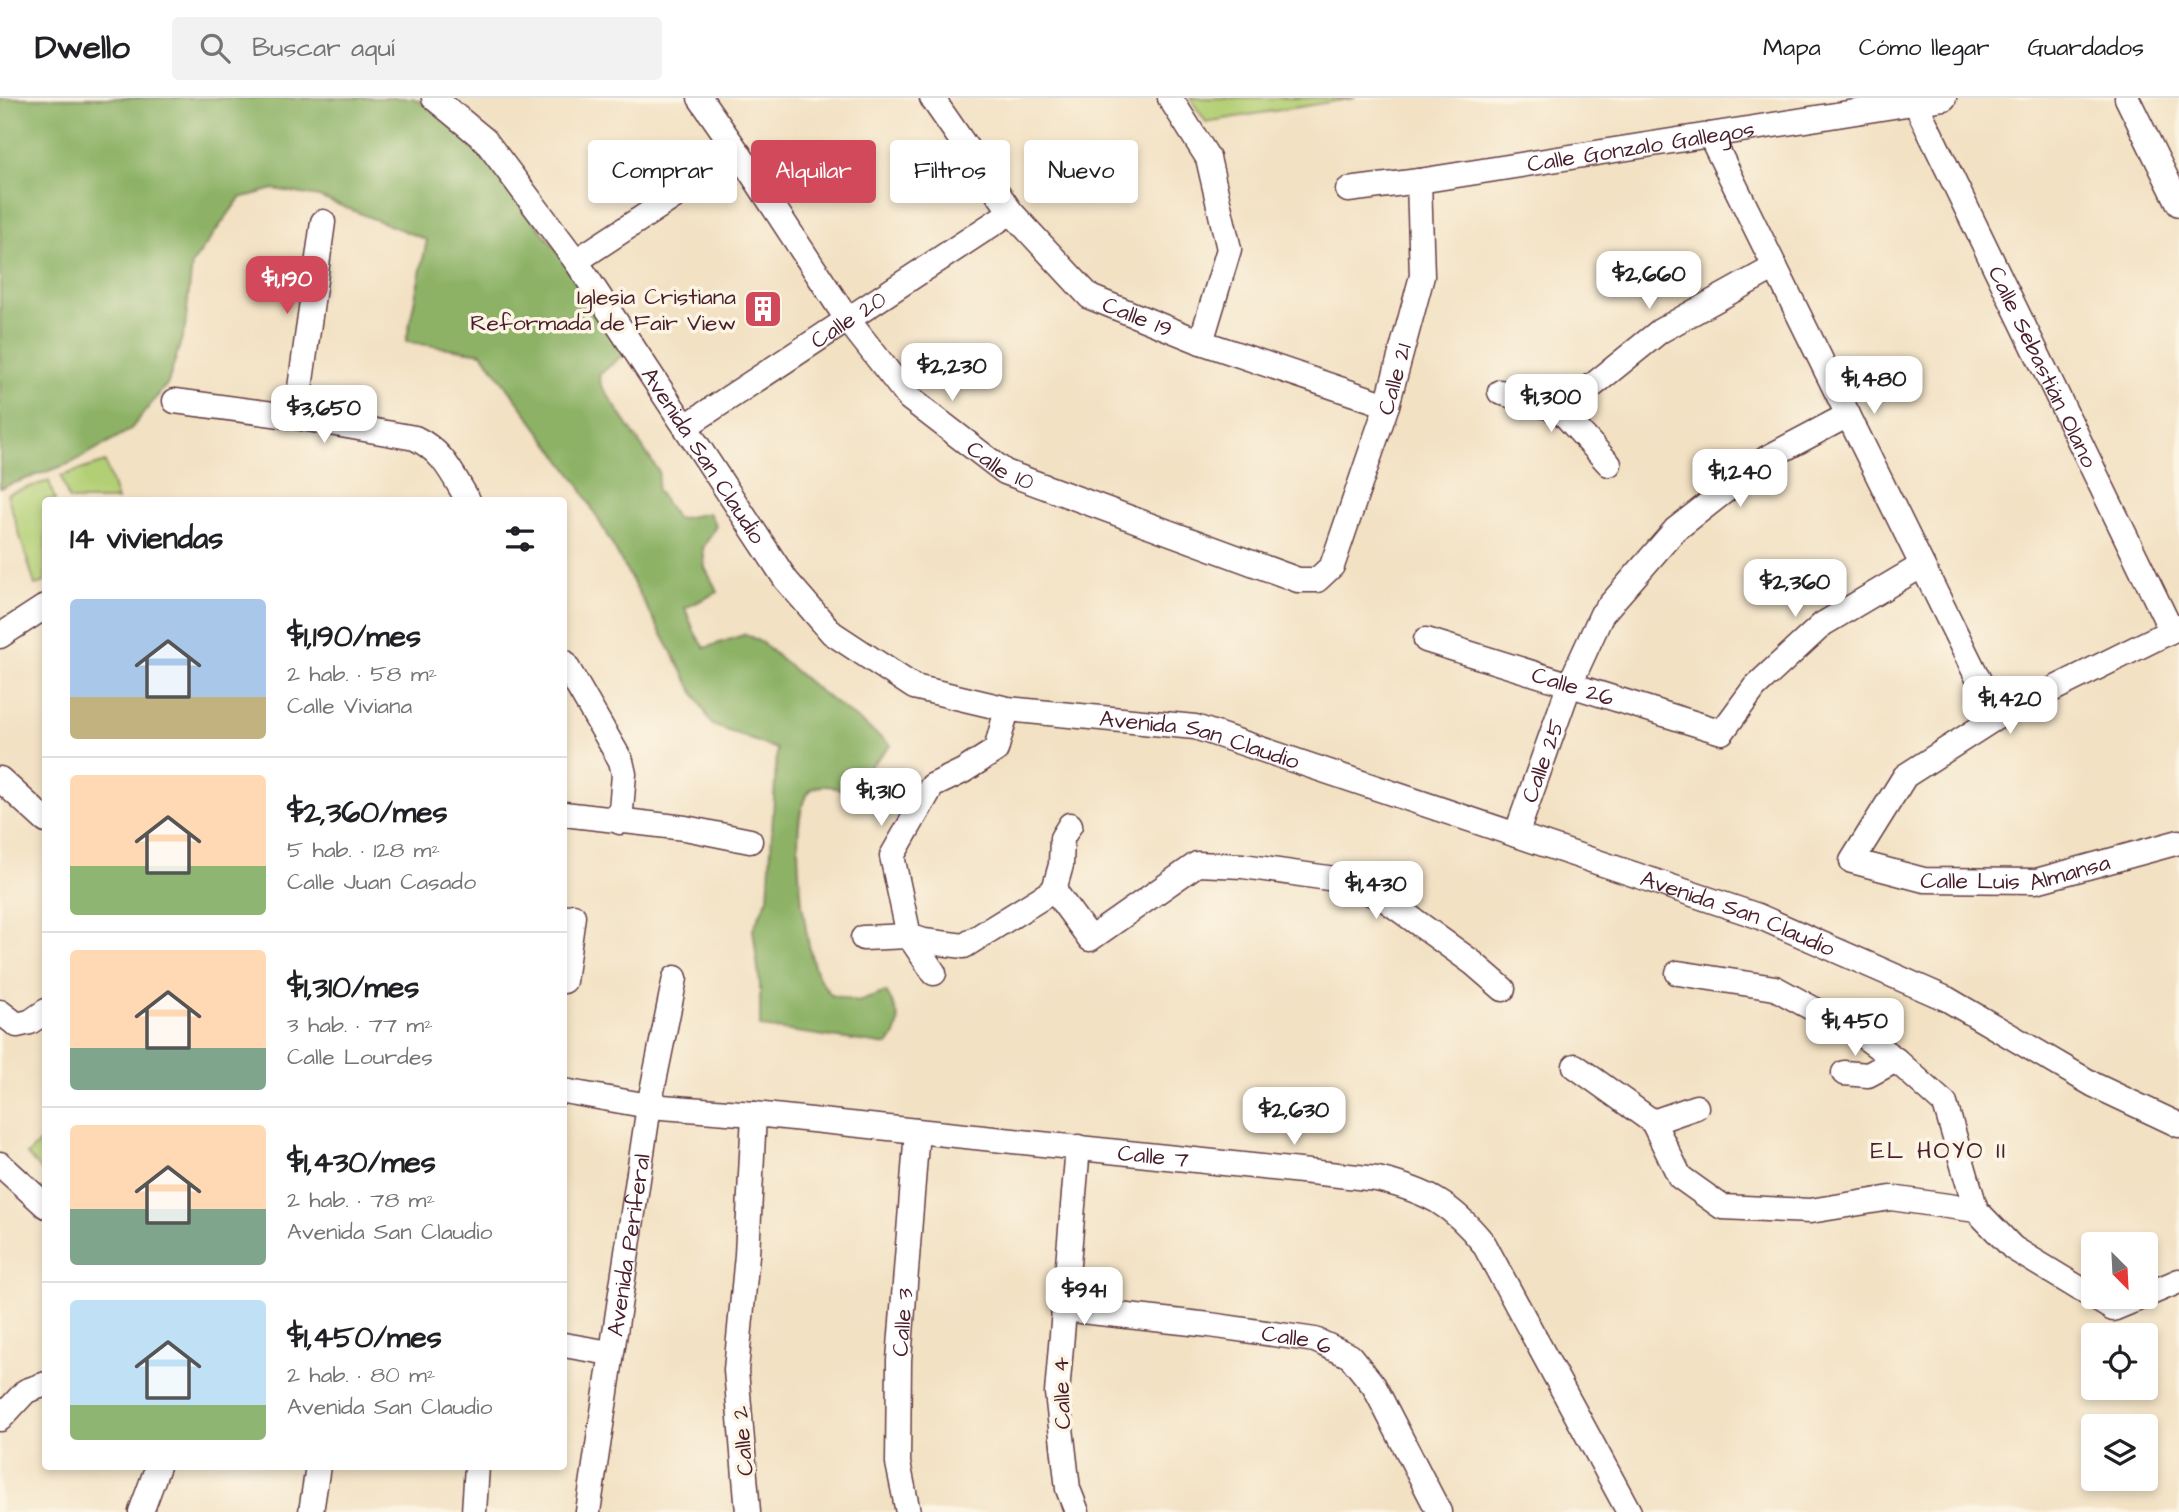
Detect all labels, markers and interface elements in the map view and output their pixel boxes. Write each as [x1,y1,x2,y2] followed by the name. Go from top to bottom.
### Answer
[172,17,662,80] search box
[35,25,130,71] text: Dwello
[196,29,234,67] icon: search
[252,30,395,66] text: Buscar aquí
[1763,31,1821,65] text: Mapa
[1859,31,1989,65] text: Cómo llegar
[2027,31,2144,65] text: Guardados
[1525,113,1757,181] street label: Calle Gonzalo Gallegos
[588,140,737,203] chip: Comprar
[751,140,876,203] chip: Alquilar
[890,140,1010,203] chip: Filtros
[1024,140,1138,203] chip: Nuevo
[1592,252,1706,311] pin: $2,660
[230,256,344,316] pin: $1,190
[1612,258,1686,290] text: $2,660
[1980,261,2105,473] street label: Calle Sebastián Olano
[262,263,312,295] text: $1,190
[470,281,736,339] place label: Iglesia Cristiana Reformada de Fair View
[804,284,893,357] street label: Calle 20
[742,288,784,330] building icon: Iglesia Cristiana Reformada de Fair View
[1097,289,1177,346] street label: Calle 19
[1370,340,1420,420] street label: Calle 21
[895,344,1009,403] pin: $2,230
[917,350,987,382] text: $2,230
[1817,356,1931,416] pin: $1,480
[633,361,773,550] street label: Avenida San Claudio
[1842,363,1906,395] text: $1,480
[1494,374,1608,434] pin: $1,300
[1521,381,1581,413] text: $1,300
[267,386,381,445] pin: $3,650
[287,392,361,424] text: $3,650
[960,433,1038,498] street label: Calle 10
[1683,450,1797,509] pin: $1,240
[1708,456,1772,488] text: $1,240
[70,518,223,560] text: 14 viviendas
[501,520,539,558] icon: filters
[1738,560,1852,619] pin: $2,360
[1760,566,1830,598] text: $2,360
[287,616,421,658] text: $1,190/mes
[126,627,210,711] icon: home
[287,658,437,690] text: 2 hab. · 58 m²
[1528,659,1618,714] street label: Calle 26
[1953,676,2067,736] pin: $1,420
[1978,683,2042,715] text: $1,420
[287,690,412,722] text: Calle Viviana
[1098,703,1304,778] street label: Avenida San Claudio
[1514,715,1573,807] street label: Calle 25
[824,768,938,828] pin: $1,310
[857,775,906,807] text: $1,310
[287,792,448,834] text: $2,360/mes
[126,803,210,887] icon: home
[287,834,440,866] text: 5 hab. · 128 m²
[1920,847,2114,899] street label: Calle Luis Almansa
[1319,862,1433,921] pin: $1,430
[1636,863,1840,965] street label: Avenida San Claudio
[287,866,476,898] text: Calle Juan Casado
[1345,868,1407,900] text: $1,430
[287,967,419,1009] text: $1,310/mes
[126,978,210,1062] icon: home
[1798,998,1912,1058] pin: $1,450
[1822,1005,1888,1037] text: $1,450
[287,1009,433,1041] text: 3 hab. · 77 m²
[287,1041,433,1073] text: Calle Lourdes
[1237,1088,1351,1147] pin: $2,630
[1259,1094,1329,1126] text: $2,630
[1871,1134,2007,1168] district label: EL HOYO II
[1116,1137,1190,1176] street label: Calle 7
[287,1142,436,1184] text: $1,430/mes
[600,1152,659,1339] street label: Avenida Periferal
[126,1153,210,1237] icon: home
[287,1184,435,1216] text: 2 hab. · 78 m²
[287,1216,492,1248] text: Avenida San Claudio
[2081,1232,2158,1309] north arrow
[2081,1232,2158,1491] map controls
[1043,1268,1125,1327] pin: $941
[1062,1274,1106,1306] text: $941
[884,1286,922,1358] street label: Calle 3
[287,1317,442,1359] text: $1,450/mes
[1260,1318,1337,1363] street label: Calle 6
[2081,1323,2158,1400] button: locate
[126,1328,210,1412] icon: home
[1045,1356,1079,1430] street label: Calle 4
[287,1359,435,1391] text: 2 hab. · 80 m²
[287,1391,492,1423] text: Avenida San Claudio
[724,1405,762,1477] street label: Calle 2
[2081,1414,2158,1491] button: layers

